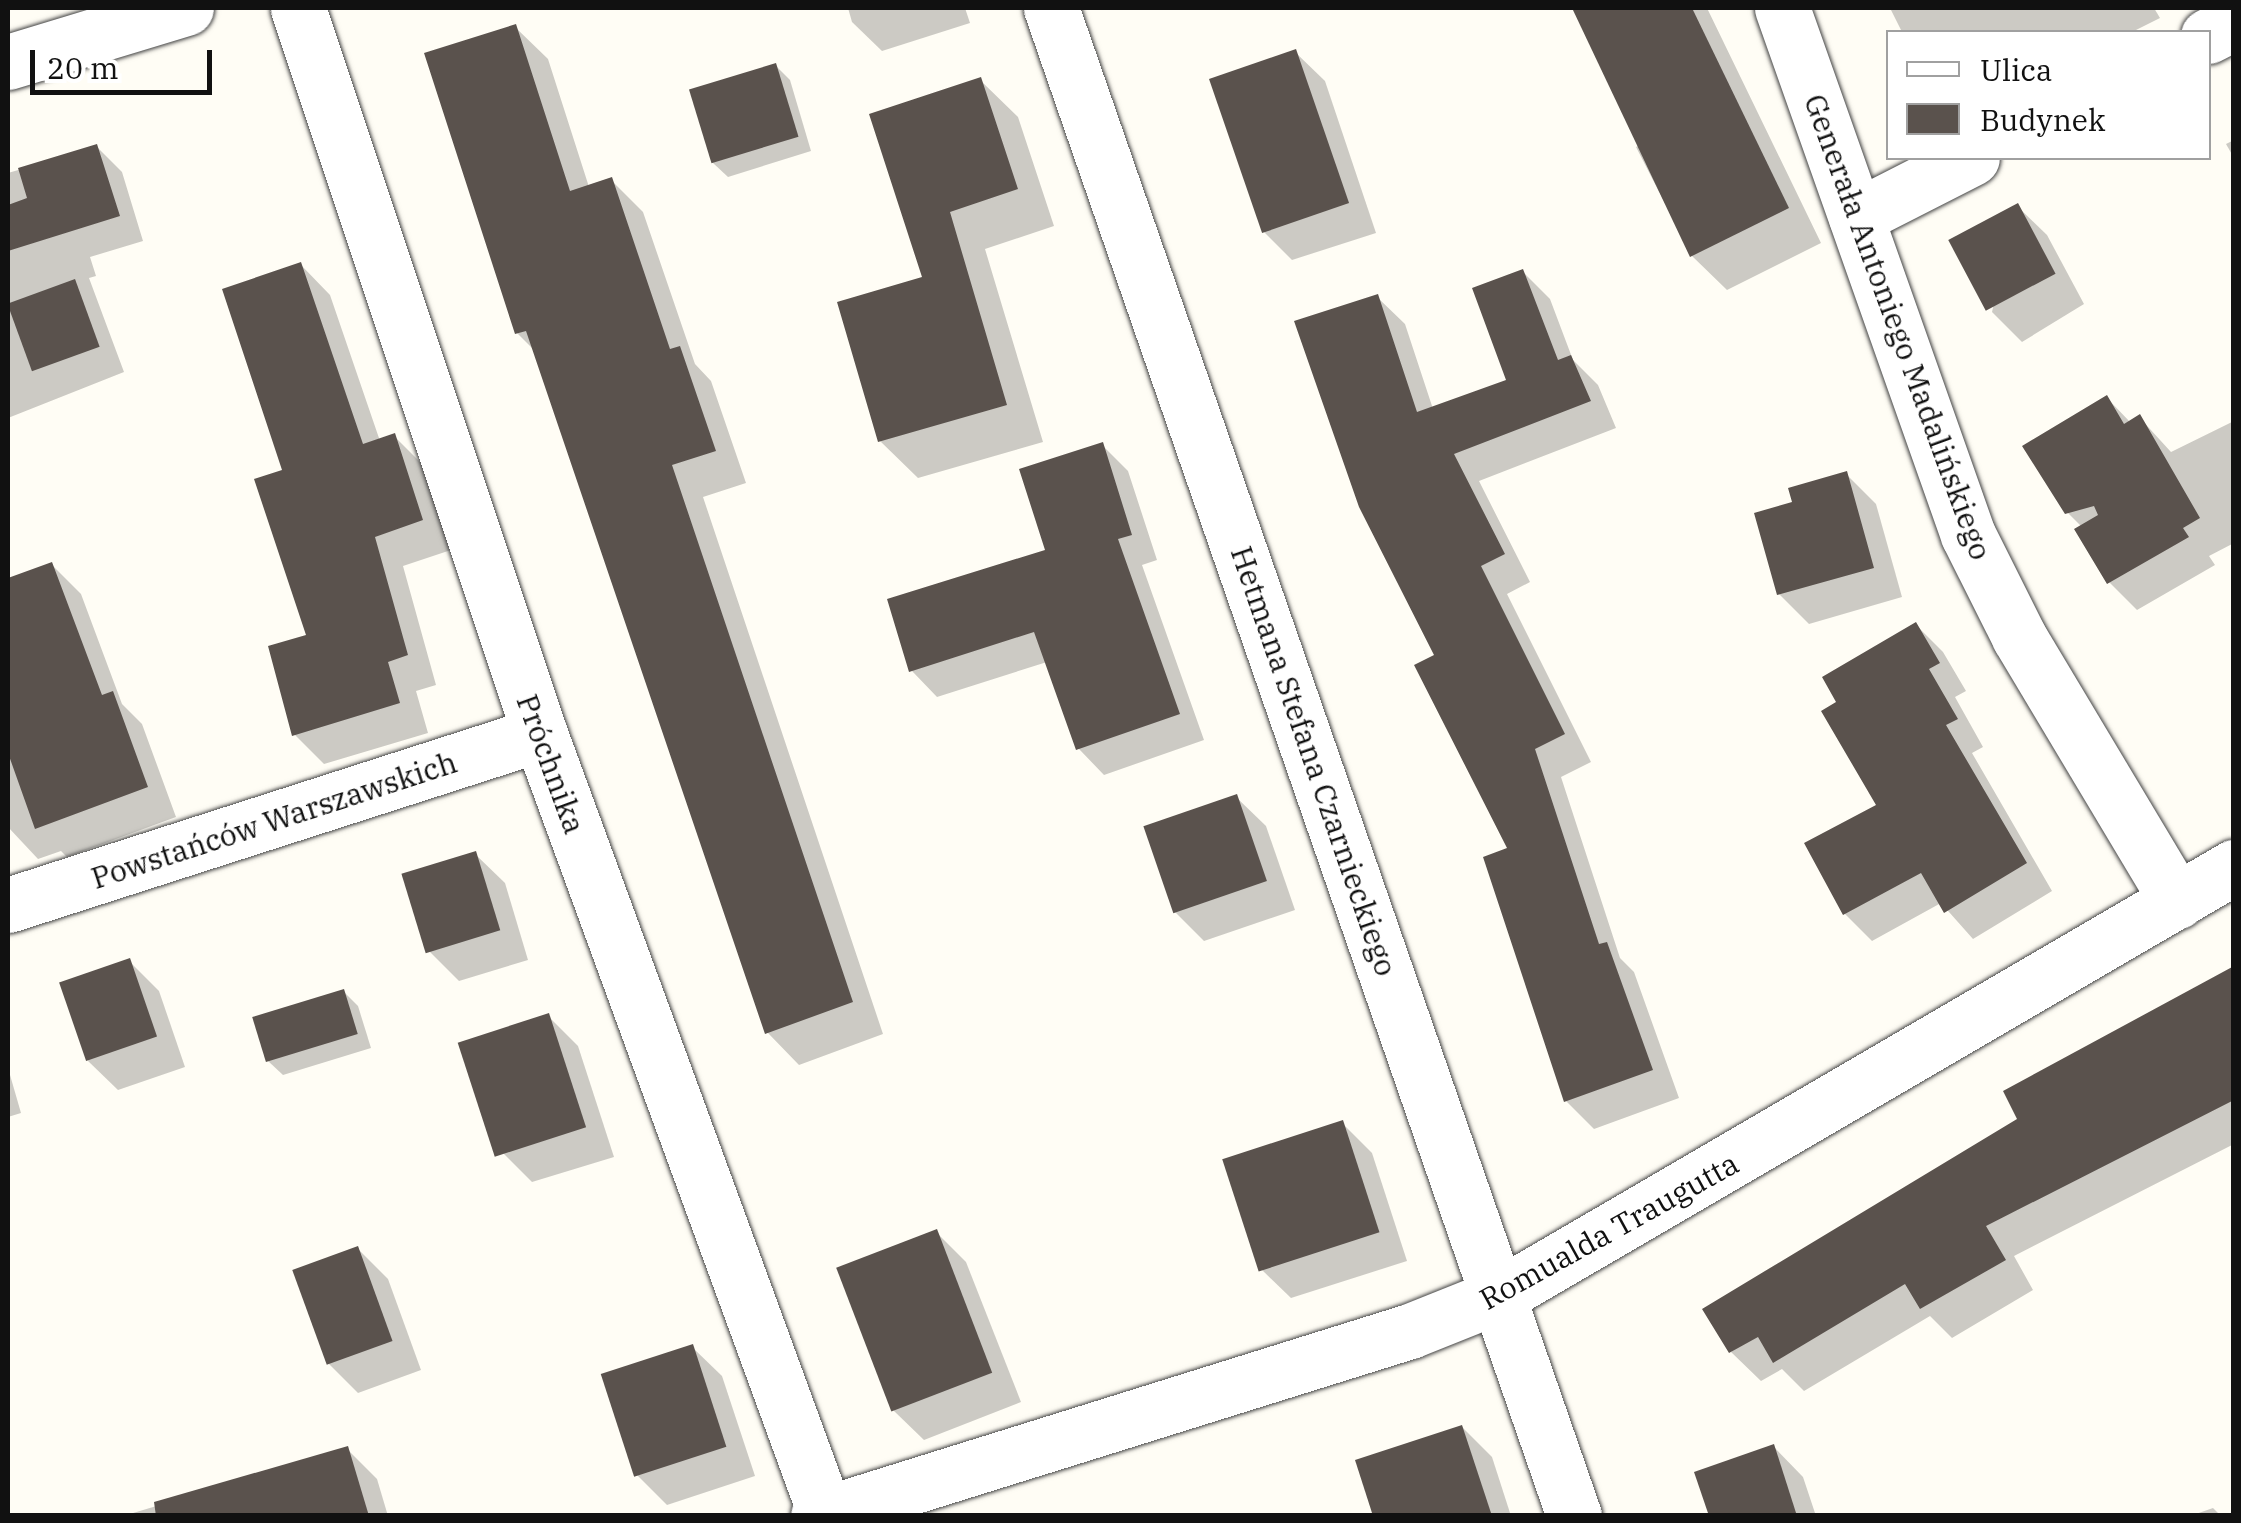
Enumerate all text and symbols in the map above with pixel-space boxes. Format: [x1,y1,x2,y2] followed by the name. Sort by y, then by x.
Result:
[35,30,218,92] scale bar
[1886,30,2211,160] legend
[47,48,119,87] text: 20 m
[1980,50,2052,89] text: Ulica
[1797,89,1999,565] street label: Generała Antoniego Madalińskiego
[1980,100,2105,139] text: Budynek
[1223,542,1405,980] street label: Hetmana Stefana Czarnieckiego
[509,689,593,839] street label: Próchnika
[87,744,461,896] street label: Powstańców Warszawskich
[1473,1145,1745,1317] street label: Romualda Traugutta

